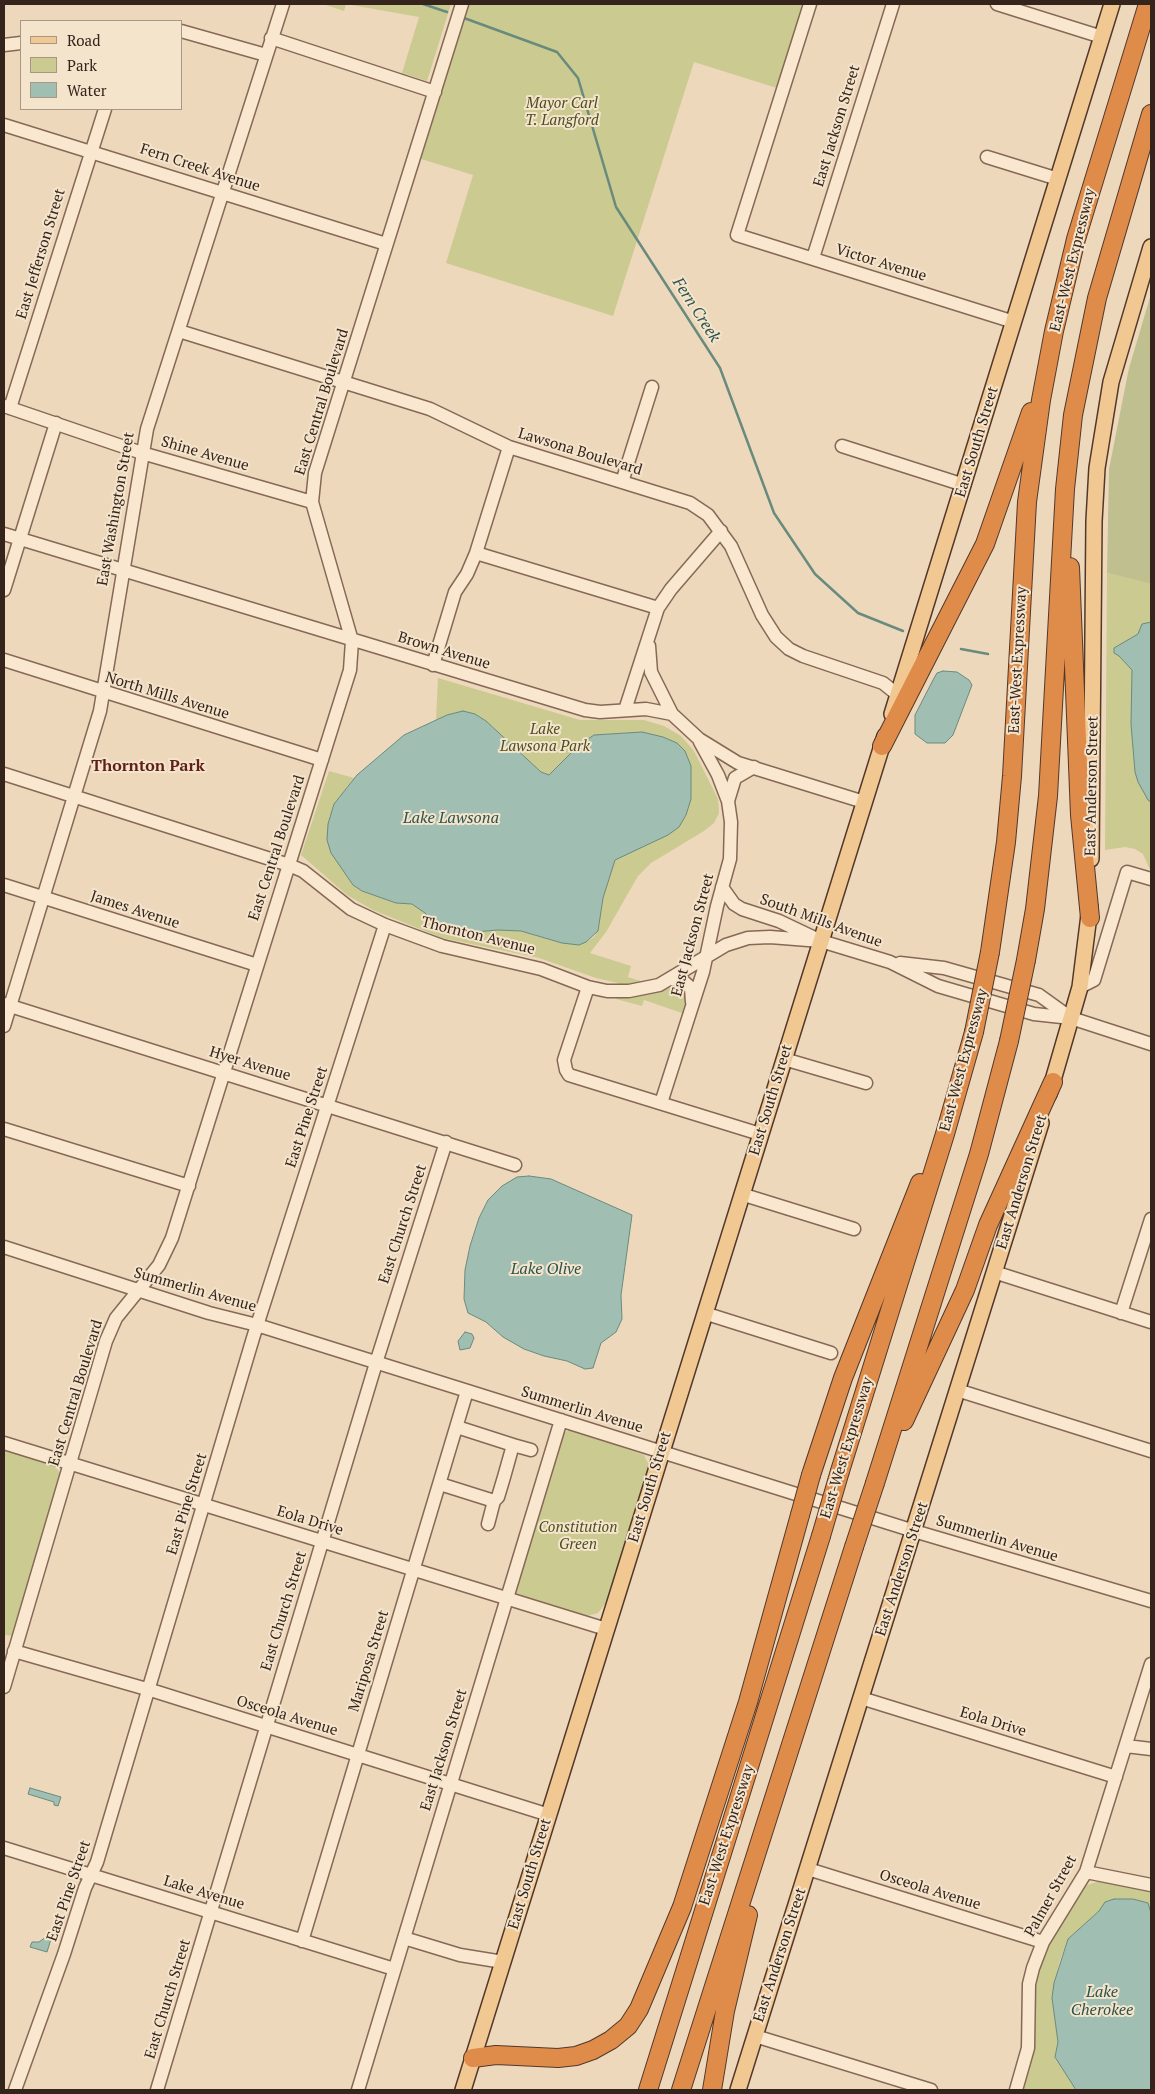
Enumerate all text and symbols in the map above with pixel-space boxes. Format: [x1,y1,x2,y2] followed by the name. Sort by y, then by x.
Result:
[20,20,182,110] legend
[67,30,100,50] text: Road
[67,55,97,75] text: Park
[810,63,864,189] street label: East Jackson Street
[67,80,106,100] text: Water
[525,95,599,130] park label: Mayor Carl T. Langford
[138,140,262,196] street label: Fern Creek Avenue
[1046,186,1100,334] street label: East-West Expressway
[13,187,69,321] street label: East Jefferson Street
[833,241,929,285] street label: Victor Avenue
[668,274,724,346] water label: Fern Creek
[291,327,353,477] street label: East Central Boulevard
[952,384,1002,500] street label: East South Street
[516,425,644,479] street label: Lawsona Boulevard
[94,431,138,587] street label: East Washington Street
[159,433,251,475] street label: Shine Avenue
[1005,586,1031,734] street label: East-West Expressway
[396,628,492,674] street label: Brown Avenue
[103,669,231,723] street label: North Mills Avenue
[1082,716,1102,856] street label: East Anderson Street
[500,721,590,756] park label: Lake Lawsona Park
[91,756,205,776] district label: Thornton Park
[245,773,309,923] street label: East Central Boulevard
[403,808,499,828] water label: Lake Lawsona
[668,871,718,999] street label: East Jackson Street
[88,887,182,933] street label: James Avenue
[757,891,885,951] street label: South Mills Avenue
[419,913,537,959] street label: Thornton Avenue
[936,987,992,1133] street label: East-West Expressway
[746,1042,796,1158] street label: East South Street
[207,1043,293,1085] street label: Hyer Avenue
[282,1064,332,1170] street label: East Pine Street
[993,1112,1051,1252] street label: East Anderson Street
[375,1162,431,1286] street label: East Church Street
[511,1259,581,1279] water label: Lake Olive
[132,1264,258,1316] street label: Summerlin Avenue
[45,1318,107,1468] street label: East Central Boulevard
[817,1375,877,1521] street label: East-West Expressway
[519,1383,645,1437] street label: Summerlin Avenue
[625,1429,675,1545] street label: East South Street
[163,1451,211,1557] street label: East Pine Street
[872,1500,932,1638] street label: East Anderson Street
[275,1502,345,1540] street label: Eola Drive
[934,1512,1060,1566] street label: Summerlin Avenue
[539,1519,617,1554] park label: Constitution Green
[257,1549,311,1673] street label: East Church Street
[345,1608,393,1714] street label: Mariposa Street
[417,1687,471,1813] street label: East Jackson Street
[234,1692,340,1740] street label: Osceola Avenue
[958,1703,1028,1741] street label: Eola Drive
[696,1762,758,1908] street label: East-West Expressway
[505,1816,555,1932] street label: East South Street
[43,1838,95,1944] street label: East Pine Street
[1021,1852,1081,1940] street label: Palmer Street
[877,1866,983,1914] street label: Osceola Avenue
[161,1872,247,1914] street label: Lake Avenue
[750,1886,810,2024] street label: East Anderson Street
[141,1937,195,2061] street label: East Church Street
[1071,1982,1133,2020] water label: Lake Cherokee

